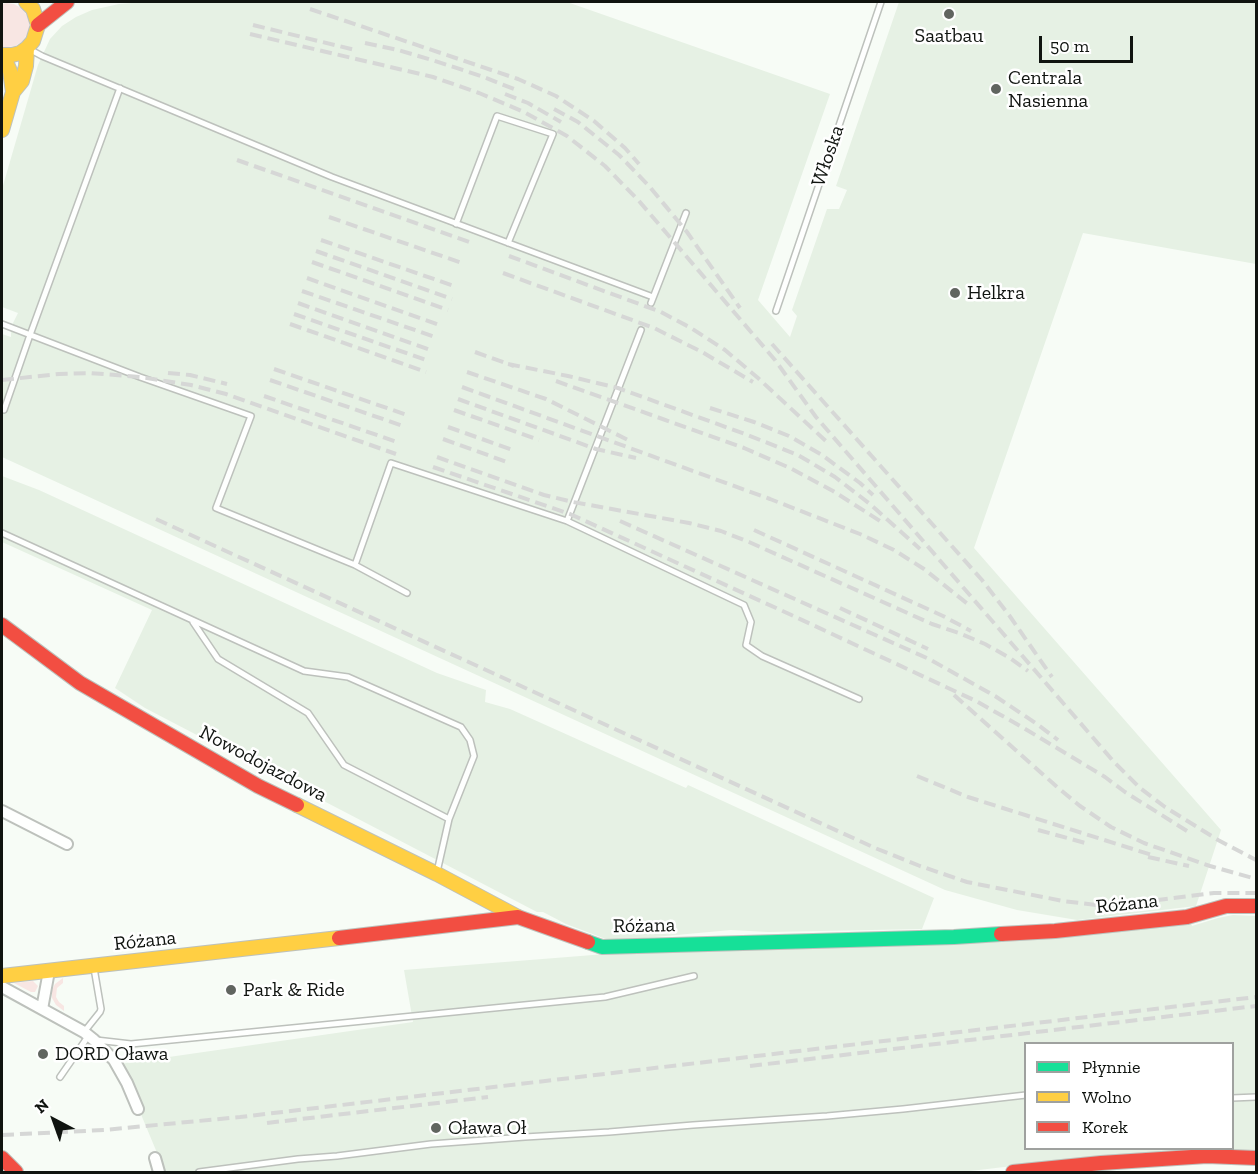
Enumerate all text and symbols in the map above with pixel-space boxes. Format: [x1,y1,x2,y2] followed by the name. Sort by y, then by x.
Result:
[942,7,956,21] marker: Saatbau
[915,24,983,48] place label: Saatbau
[1042,24,1136,62] scale bar
[1050,35,1089,57] text: 50 m
[1008,66,1088,113] place label: Centrala Nasienna
[989,82,1003,96] marker: Centrala Nasienna
[806,122,850,190] street label: Włoska
[967,281,1025,305] place label: Helkra
[948,286,962,300] marker: Helkra
[195,720,331,808] street label: Nowodojazdowa
[1095,889,1159,919] street label: Różana
[613,913,675,939] street label: Różana
[113,926,177,956] street label: Różana
[243,978,345,1002] place label: Park & Ride
[224,983,238,997] marker: Park & Ride
[55,1042,168,1066] place label: DORD Oława
[1024,1042,1234,1150] legend
[36,1047,50,1061] marker: DORD Oława
[1082,1056,1140,1078] text: Płynnie
[1082,1086,1132,1108] text: Wolno
[24,1090,84,1150] north arrow
[31,1095,53,1117] text: N
[448,1116,526,1140] place label: Oława Oł
[1082,1116,1128,1138] text: Korek
[429,1121,443,1135] marker: Oława Oł

